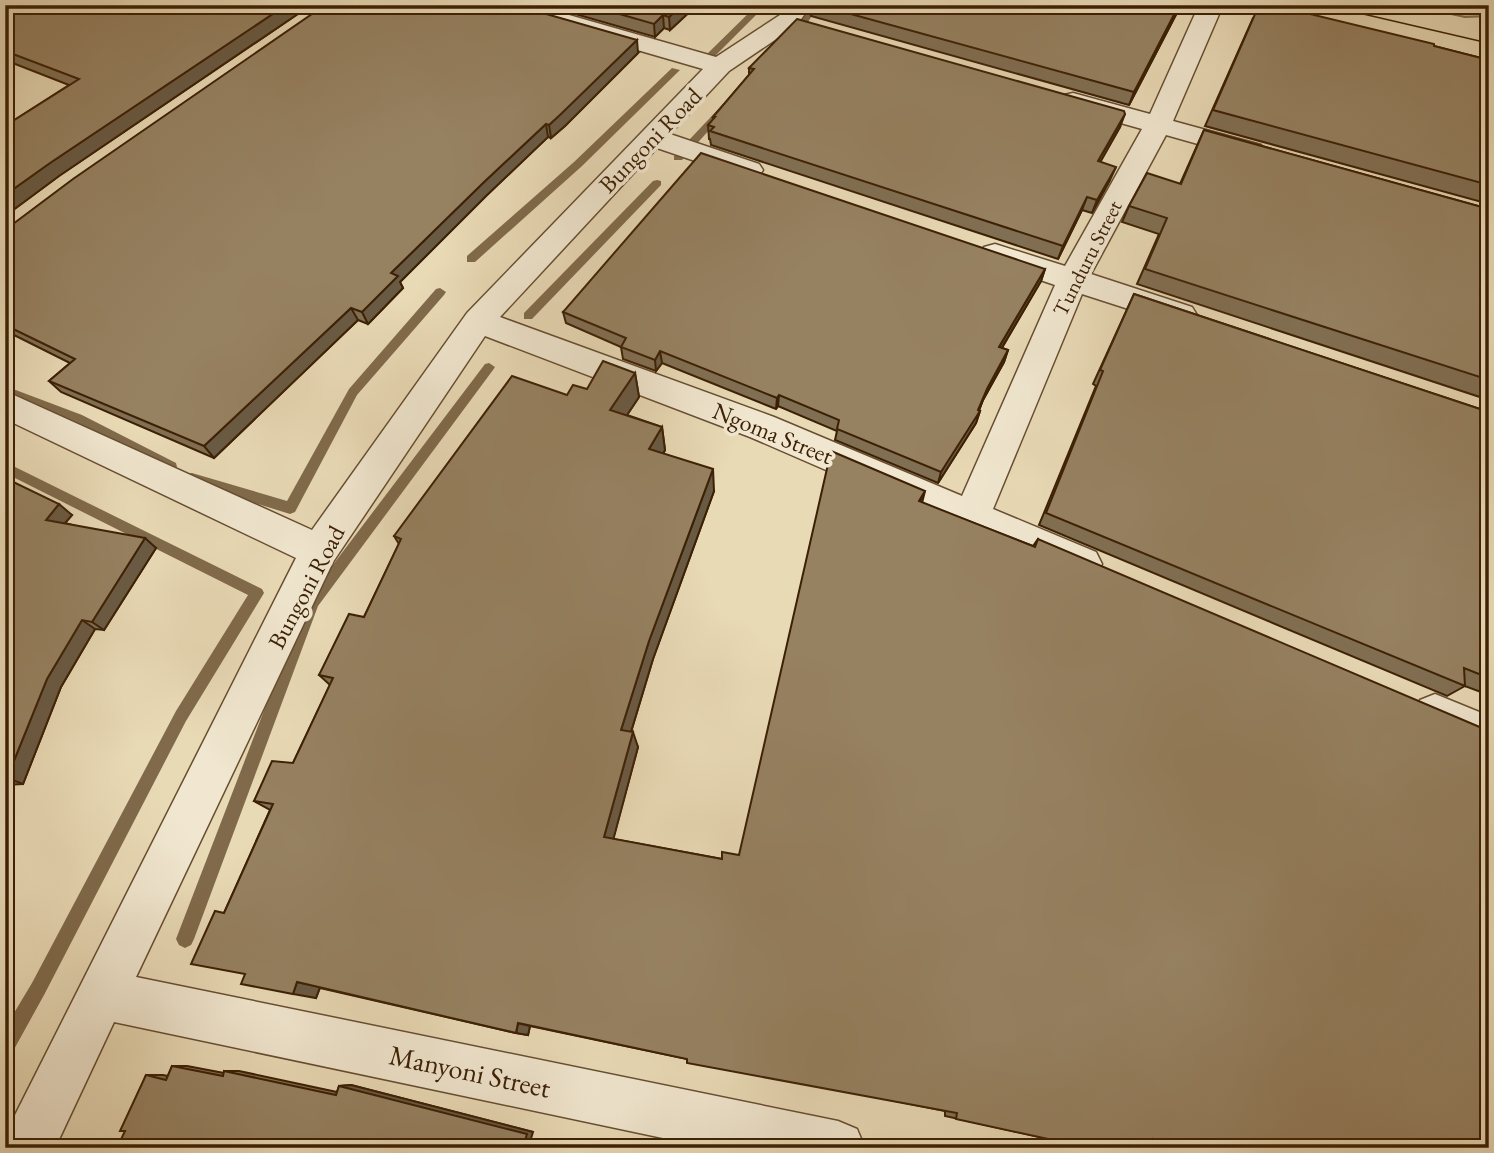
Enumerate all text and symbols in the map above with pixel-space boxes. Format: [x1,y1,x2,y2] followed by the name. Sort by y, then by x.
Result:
[592,80,709,199] street label: Bungoni Road
[1046,195,1128,320] street label: Tunduru Street
[708,395,838,471] street label: Ngoma Street
[261,519,352,654] street label: Bungoni Road
[386,1036,554,1106] street label: Manyoni Street

